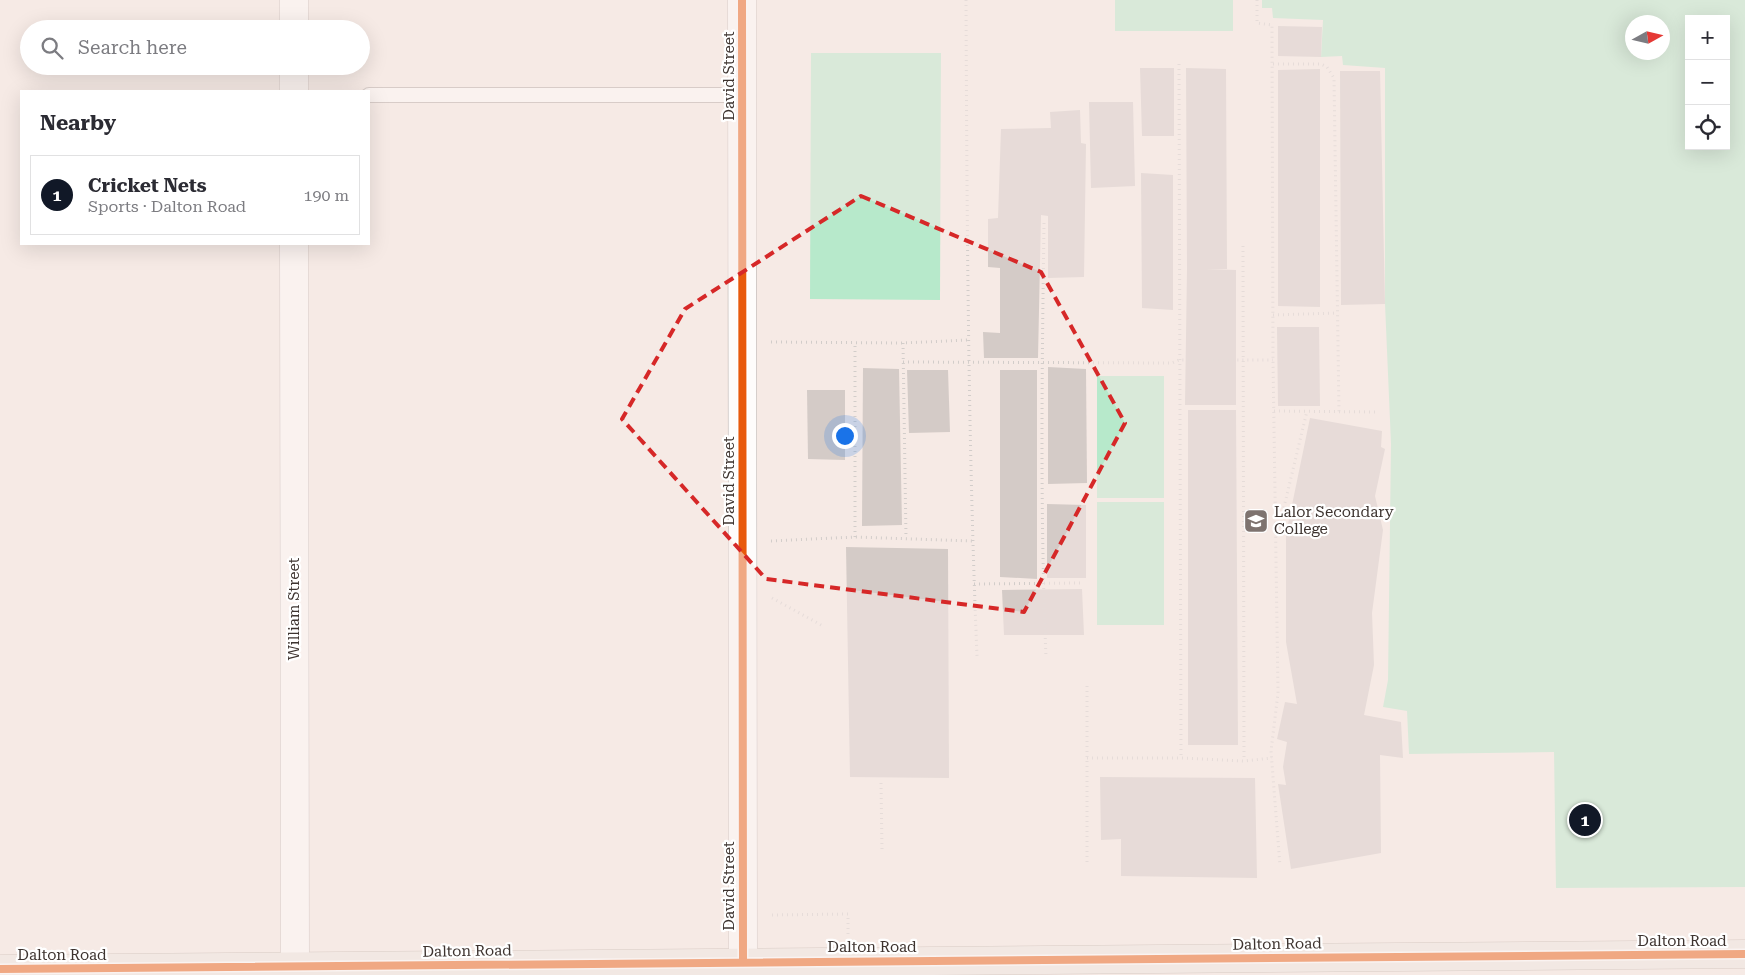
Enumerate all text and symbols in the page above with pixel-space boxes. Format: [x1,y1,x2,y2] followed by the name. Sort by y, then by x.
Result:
[1625,15,1670,60] north arrow
[1685,15,1730,150] map controls
[1685,15,1730,60] button: +
[20,20,370,75] search box
[720,31,738,121] street label: David Street
[38,34,66,62] icon: search
[78,36,187,59] text: Search here
[1685,60,1730,105] button: −
[1685,105,1730,150] button: locate
[40,111,116,135] text: Nearby
[88,174,207,197] text: Cricket Nets
[53,186,61,205] text: 1
[303,186,349,205] text: 190 m
[88,197,246,216] text: Sports · Dalton Road
[832,423,858,449] your location
[720,436,738,526] street label: David Street
[1274,503,1394,538] place label: Lalor Secondary College
[1243,508,1269,534] school or university icon: Lalor Secondary College
[285,557,303,660] street label: William Street
[1569,801,1601,839] pin: 1
[720,841,738,931] street label: David Street
[1637,932,1727,950] street label: Dalton Road
[1232,934,1322,954] street label: Dalton Road
[827,938,917,956] street label: Dalton Road
[422,941,512,961] street label: Dalton Road
[17,946,107,964] street label: Dalton Road

